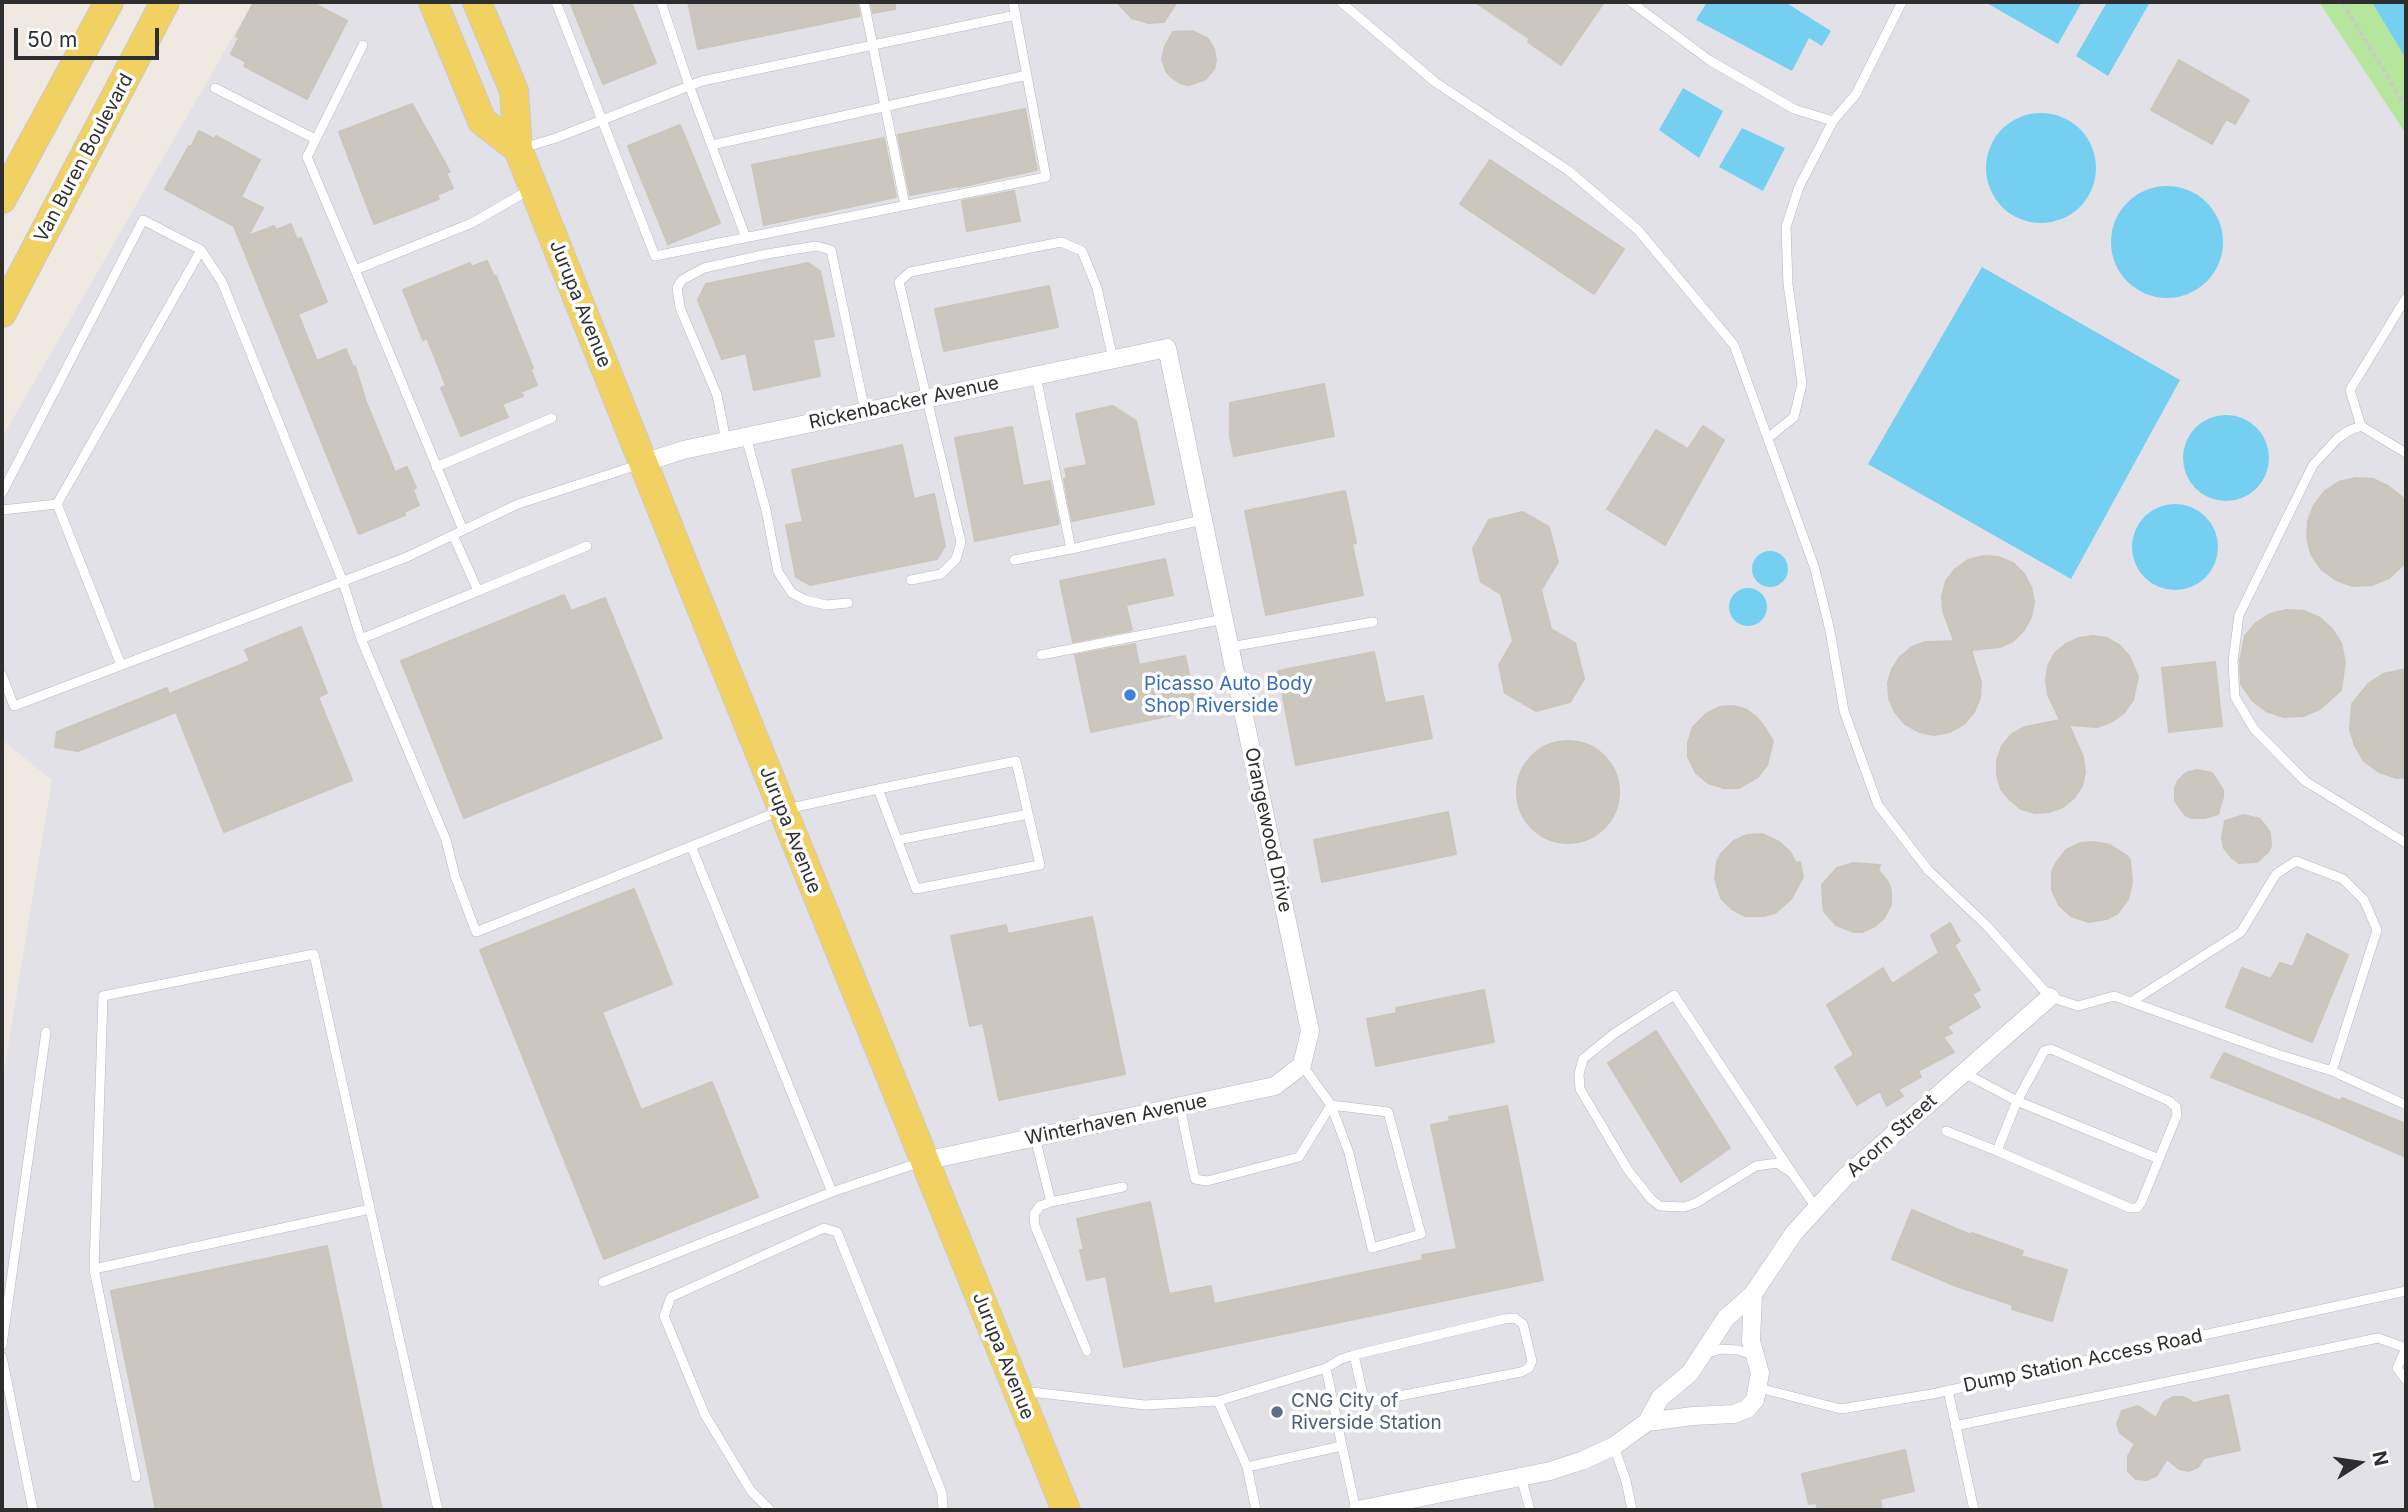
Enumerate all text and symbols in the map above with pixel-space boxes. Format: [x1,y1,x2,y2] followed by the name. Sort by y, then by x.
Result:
[18,14,163,58] scale bar
[27,27,77,52] text: 50 m
[30,70,138,246] street label: Van Buren Boulevard
[544,237,616,371] street label: Jurupa Avenue
[807,372,1001,434] street label: Rickenbacker Avenue
[1144,673,1313,717] place label: Picasso Auto Body Shop Riverside
[1122,687,1138,703] marker: Picasso Auto Body Shop Riverside
[1239,745,1297,915] street label: Orangewood Drive
[754,763,826,897] street label: Jurupa Avenue
[1023,1090,1209,1150] street label: Winterhaven Avenue
[1842,1090,1942,1182] street label: Acorn Street
[967,1289,1039,1423] street label: Jurupa Avenue
[1961,1325,2205,1397] street label: Dump Station Access Road
[1291,1390,1442,1434] place label: CNG City of Riverside Station
[1269,1404,1285,1420] marker: CNG City of Riverside Station
[2324,1428,2394,1498] north arrow
[2367,1449,2393,1468] text: N

